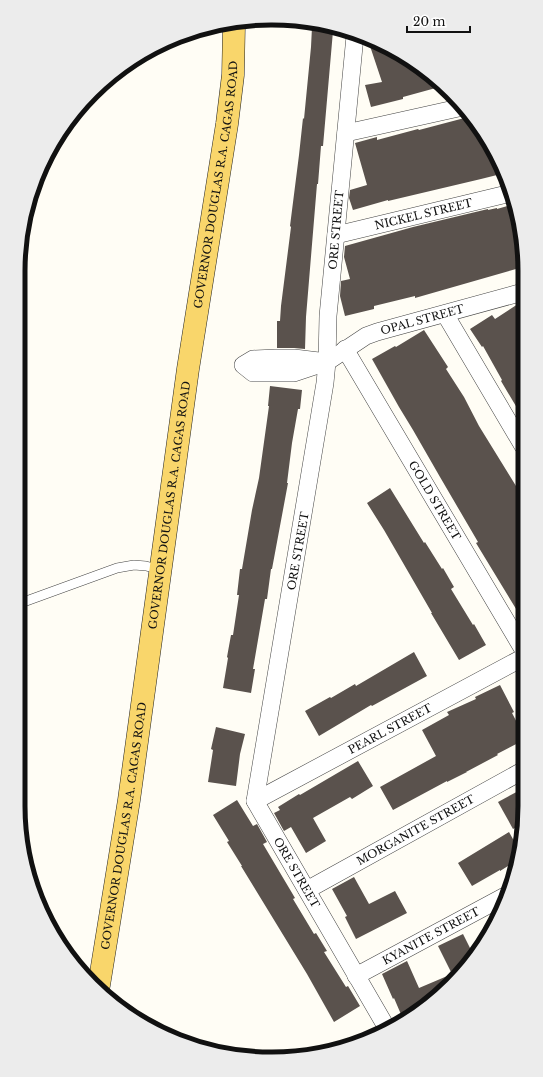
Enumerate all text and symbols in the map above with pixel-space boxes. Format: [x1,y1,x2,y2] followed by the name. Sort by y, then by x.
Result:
[407,8,470,34] scale bar
[413,14,445,29] text: 20 m
[191,60,240,310] street label: GOVERNOR DOUGLAS R.A. CAGAS ROAD
[326,190,346,270] street label: ORE STREET
[373,195,474,232] street label: NICKEL STREET
[379,301,466,338] street label: OPAL STREET
[145,380,193,630] street label: GOVERNOR DOUGLAS R.A. CAGAS ROAD
[406,458,464,543] street label: GOLD STREET
[284,511,312,591] street label: ORE STREET
[98,701,149,951] street label: GOVERNOR DOUGLAS R.A. CAGAS ROAD
[346,701,434,757] street label: PEARL STREET
[354,792,477,868] street label: MORGANITE STREET
[271,835,323,911] street label: ORE STREET
[380,904,482,968] street label: KYANITE STREET

